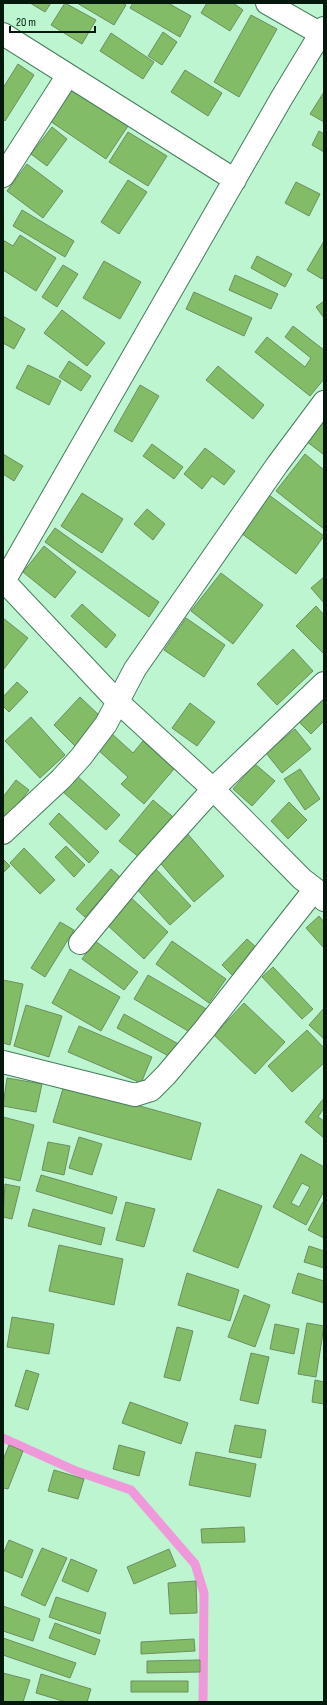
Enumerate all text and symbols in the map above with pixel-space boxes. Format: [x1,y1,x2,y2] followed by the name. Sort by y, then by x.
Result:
[10,8,95,34] scale bar
[16,15,36,30] text: 20 m

